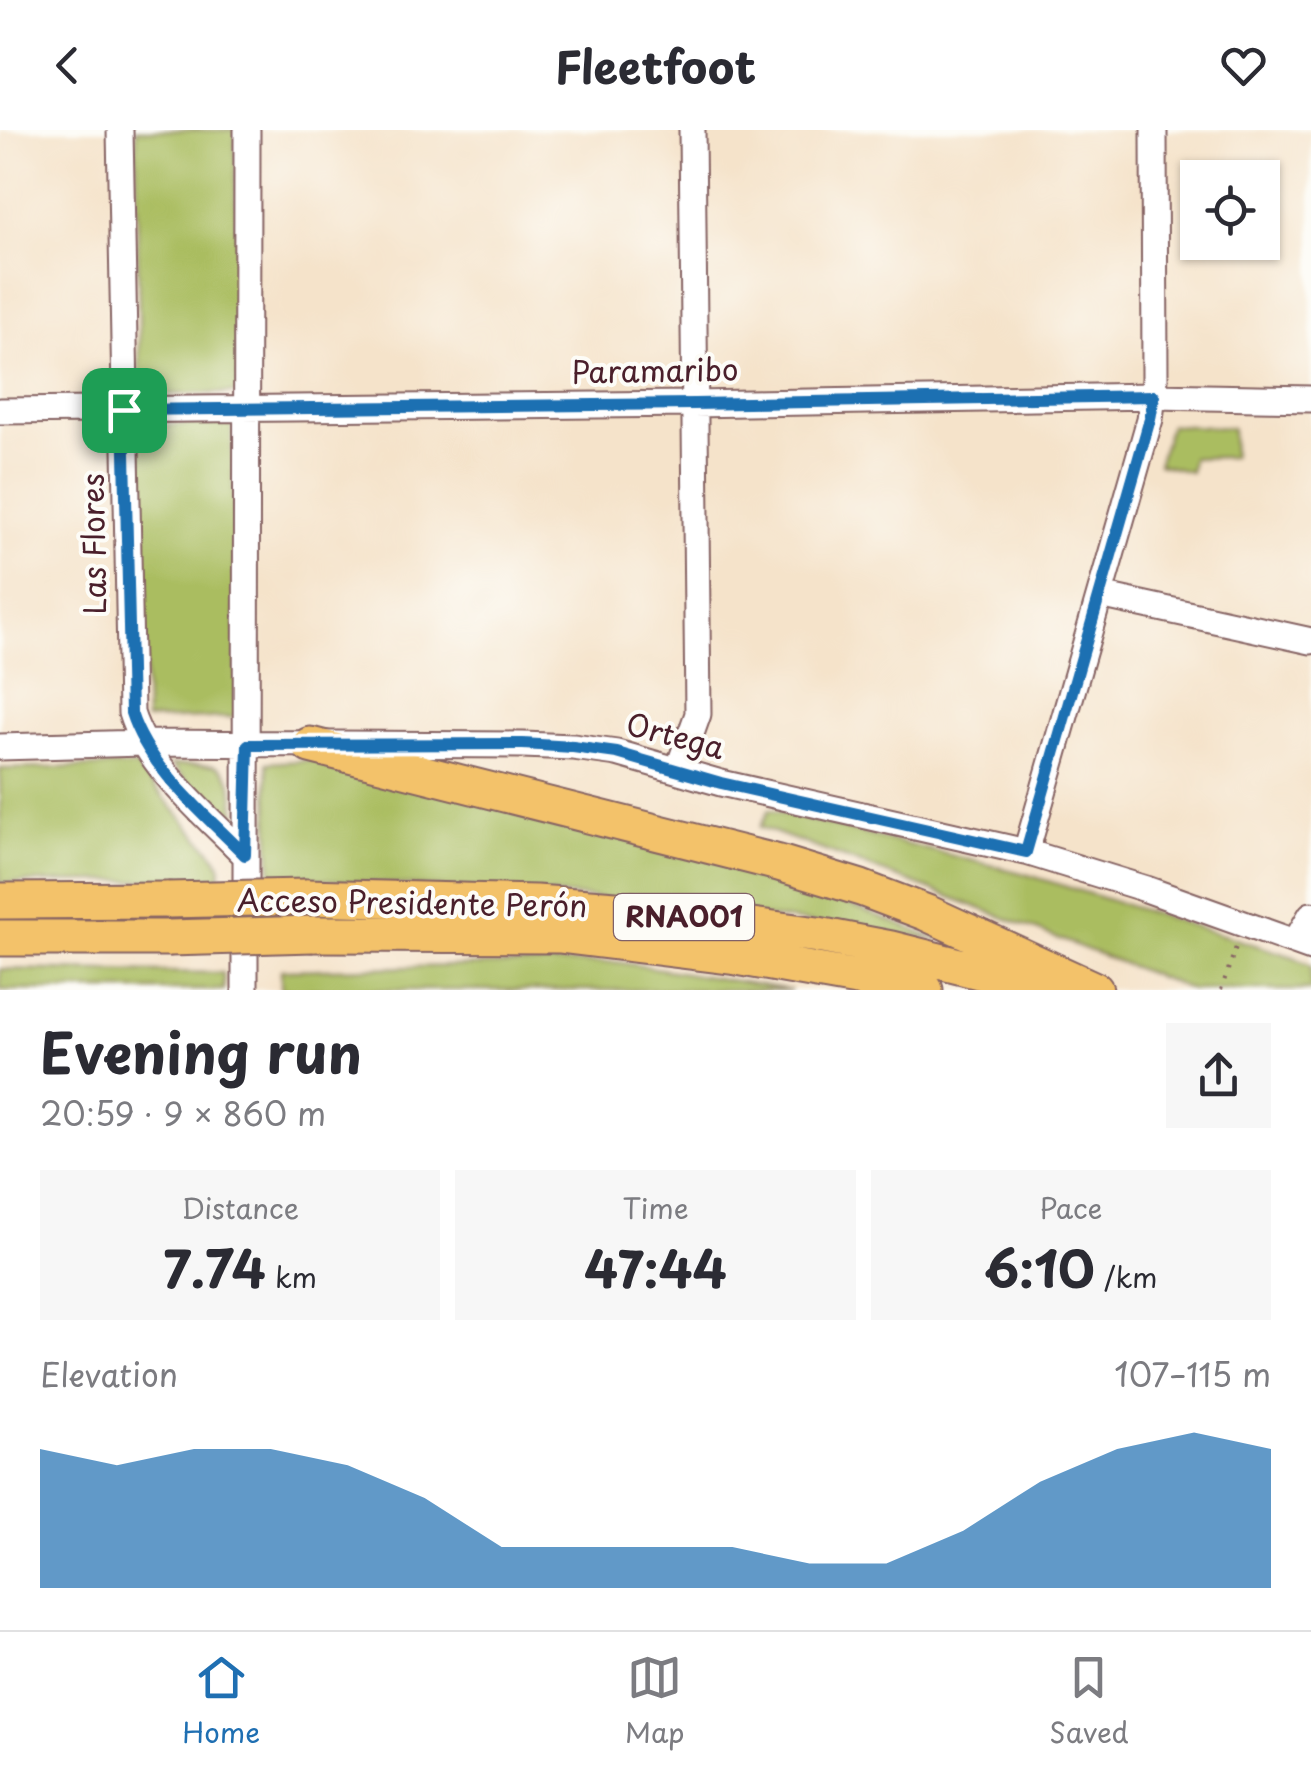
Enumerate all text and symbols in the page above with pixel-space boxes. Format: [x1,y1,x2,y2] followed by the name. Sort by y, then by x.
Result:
[555,31,756,99] text: Fleetfoot
[40,38,95,93] icon: back
[1216,38,1271,93] icon: heart
[1180,160,1280,260] map controls
[1180,160,1280,260] button: locate
[571,346,739,393] street label: Paramaribo
[82,368,167,453] pin
[97,383,152,438] icon: arrive
[69,473,116,615] street label: Las Flores
[621,700,730,769] street label: Ortega
[237,876,588,927] street label: Acceso Presidente Perón
[614,894,754,940] road number: RNA001
[40,1010,362,1093] text: Evening run
[1166,1023,1271,1128] button: share
[40,1089,326,1137] text: 20:59 · 9 × 860 m
[181,1186,299,1229] text: Distance
[622,1186,689,1229] text: Time
[1039,1186,1102,1229] text: Pace
[163,1229,266,1305] text: 7.74
[584,1229,727,1305] text: 47:44
[984,1229,1095,1305] text: 6:10
[266,1255,317,1298] text: km
[1095,1255,1158,1298] text: /km
[40,1350,178,1398] text: Elevation
[1114,1350,1271,1398] text: 107–115 m
[182,1650,260,1753] tab: Home
[625,1650,685,1753] tab: Map
[1049,1650,1129,1753] tab: Saved

